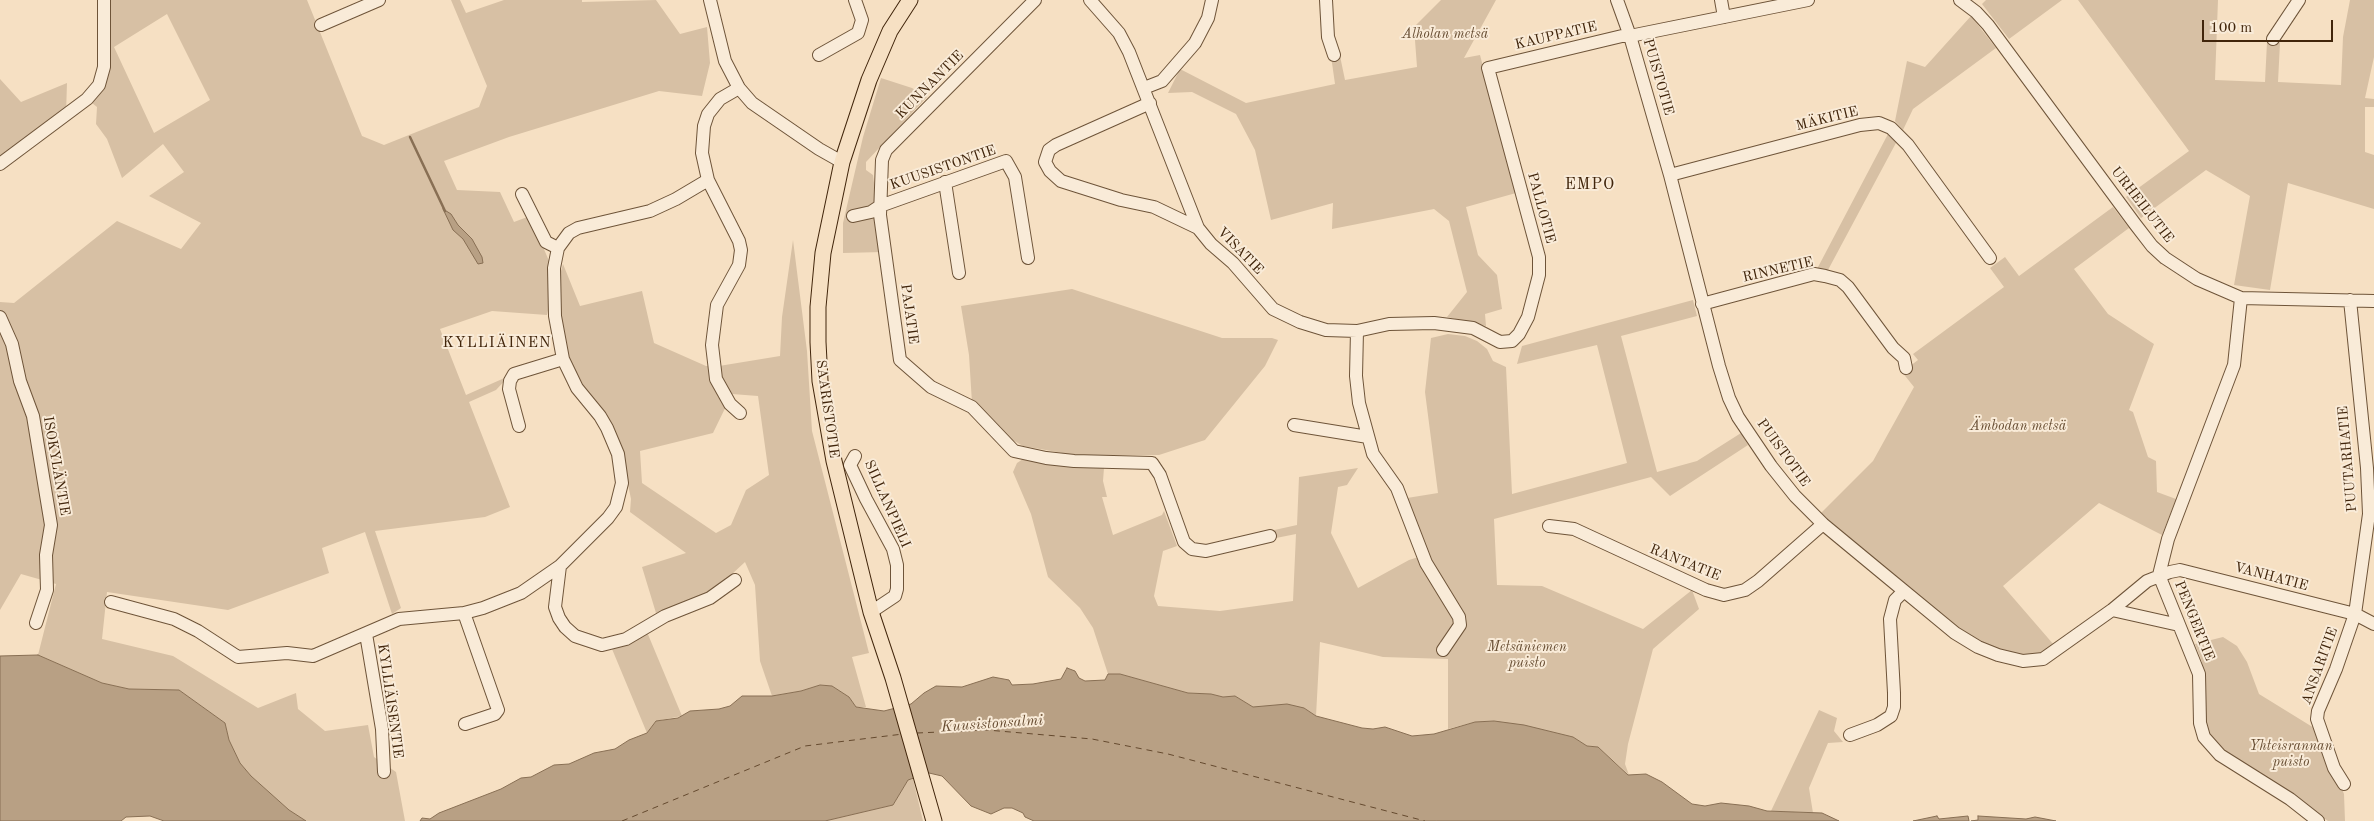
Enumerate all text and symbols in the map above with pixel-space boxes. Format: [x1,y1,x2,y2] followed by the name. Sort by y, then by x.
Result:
[2204,10,2335,42] scale bar
[1513,18,1599,54] street label: KAUPPATIE
[2210,21,2252,36] text: 100 m
[1402,26,1488,42] park label: Alholan metsä
[1639,37,1677,117] street label: PUISTOTIE
[893,48,967,122] street label: KUNNANTIE
[1794,103,1860,135] street label: MÄKITIE
[888,142,998,194] street label: KUUSISTONTIE
[2107,164,2177,246] street label: URHEILUTIE
[1523,171,1559,245] street label: PALLOTIE
[1564,175,1616,195] district label: EMPO
[1213,224,1267,278] street label: VISATIE
[1741,254,1815,286] street label: RINNETIE
[896,283,922,345] street label: PAJATIE
[441,334,553,352] district label: KYLLIÄINEN
[812,359,842,459] street label: SAARISTOTIE
[2335,405,2361,513] street label: PUUTARHATIE
[39,415,73,517] street label: ISOKYLÄNTIE
[1753,416,1813,490] street label: PUISTOTIE
[1970,418,2066,434] park label: Ämbodan metsä
[860,458,914,550] street label: SILLANPIELI
[1647,541,1723,585] street label: RANTATIE
[2232,559,2310,595] street label: VANHATIE
[2170,578,2218,664] street label: PENGERTIE
[2298,625,2342,707] street label: ANSARITIE
[1487,639,1567,672] park label: Metsäniemen puisto
[374,643,406,759] street label: KYLLIÄISENTIE
[940,711,1044,737] water label: Kuusistonsalmi
[2249,738,2333,770] park label: Yhteisrannan puisto

